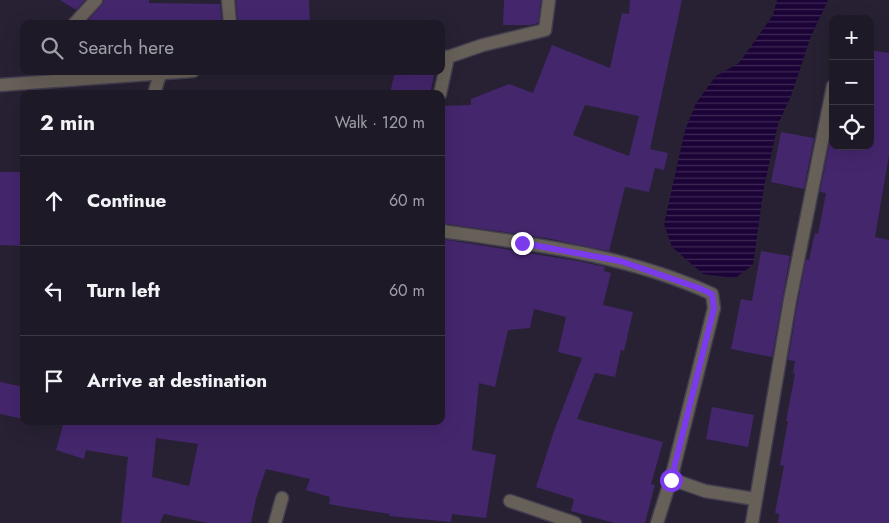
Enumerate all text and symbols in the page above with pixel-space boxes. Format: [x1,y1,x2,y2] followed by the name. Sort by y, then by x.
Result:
[829,15,874,150] map controls
[829,15,874,60] button: +
[20,20,445,75] search box
[38,34,66,62] icon: search
[78,34,174,61] text: Search here
[829,60,874,105] button: −
[829,105,874,150] button: locate
[40,108,95,138] text: 2 min
[335,111,425,134] text: Walk · 120 m
[40,187,68,215] icon: ahead
[87,187,166,214] text: Continue
[389,189,425,212] text: 60 m
[511,232,534,255] route end
[40,277,68,305] icon: left
[87,277,160,304] text: Turn left
[389,279,425,302] text: 60 m
[40,367,68,395] icon: arrive
[87,367,267,394] text: Arrive at destination
[660,469,683,492] route start

